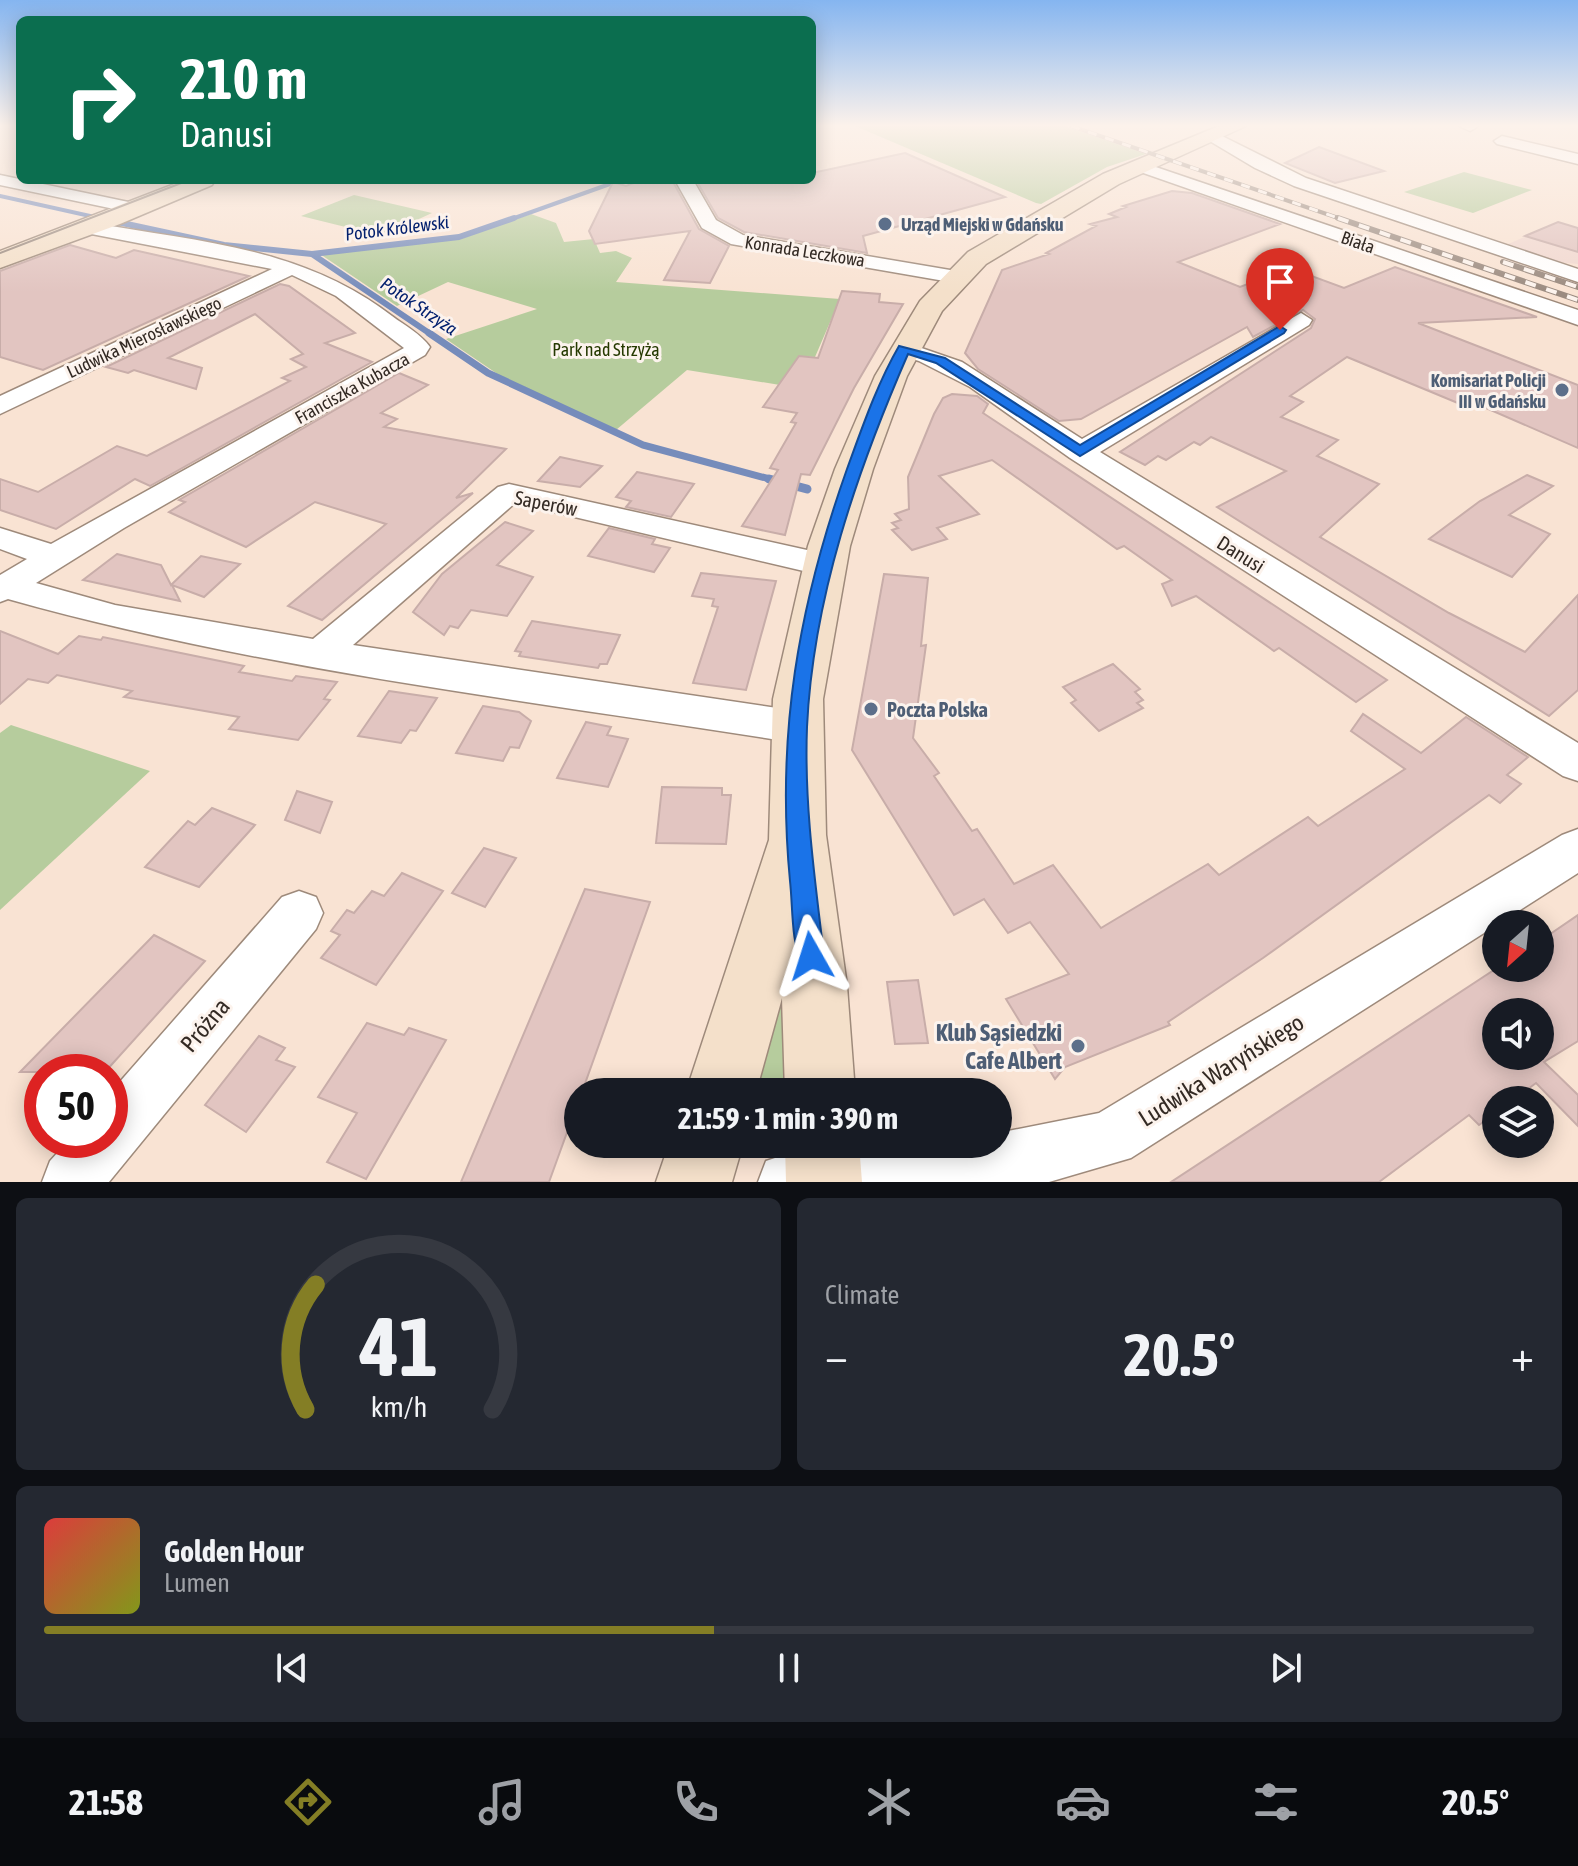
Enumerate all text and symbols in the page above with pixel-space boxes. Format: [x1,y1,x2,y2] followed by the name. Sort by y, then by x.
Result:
[180,47,307,111] text: 210 m
[48,48,152,152] icon: right
[180,113,273,155] text: Danusi
[344,211,450,245] water label: Potok Królewski
[901,214,1064,235] place label: Urząd Miejski w Gdańsku
[876,215,894,233] marker: Urząd Miejski w Gdańsku
[1338,227,1378,257] street label: Biała
[743,231,867,271] street label: Konrada Leczkowa
[1246,248,1314,330] pin
[1258,260,1302,304] icon: arrive
[377,273,462,340] water label: Potok Strzyża
[63,292,225,382] street label: Ludwika Mierosławskiego
[552,339,660,360] park label: Park nad Strzyżą
[291,348,413,428] street label: Franciszka Kubacza
[1431,370,1546,412] place label: Komisariat Policji III w Gdańsku
[1553,381,1571,399] marker: Komisariat Policji III w Gdańsku
[513,486,579,520] street label: Saperów
[1213,531,1269,577] street label: Danusi
[887,698,988,721] place label: Poczta Polska
[862,700,880,718] marker: Poczta Polska
[1482,910,1554,982] north arrow
[1482,910,1554,1158] map controls
[769,914,853,998] position arrow
[175,993,235,1057] street label: Próżna
[1482,998,1554,1070] button: sound
[1134,1008,1308,1132] street label: Ludwika Waryńskiego
[936,1019,1062,1074] place label: Klub Sąsiedzki Cafe Albert
[1069,1037,1087,1055] marker: Klub Sąsiedzki Cafe Albert
[24,1054,128,1158] speed limit sign: 50
[1482,1086,1554,1158] button: layers
[678,1101,898,1135] text: 21:59 · 1 min · 390 m
[825,1280,899,1310] text: Climate
[358,1298,438,1394] text: 41
[1124,1320,1235,1389] text: 20.5°
[825,1330,848,1380] text: −
[1511,1330,1534,1380] text: +
[370,1390,427,1423] text: km/h
[164,1534,303,1568] text: Golden Hour
[164,1568,230,1598] text: Lumen
[270,1646,314,1690] icon: previous
[767,1646,811,1690] icon: pause
[1264,1646,1308,1690] icon: next
[280,1774,336,1830] icon: directions
[474,1774,530,1830] icon: music
[668,1774,724,1830] icon: phone
[861,1774,917,1830] icon: climate
[1055,1774,1111,1830] icon: car
[1248,1774,1304,1830] icon: filters
[69,1781,143,1823] text: 21:58
[1442,1781,1509,1823] text: 20.5°

